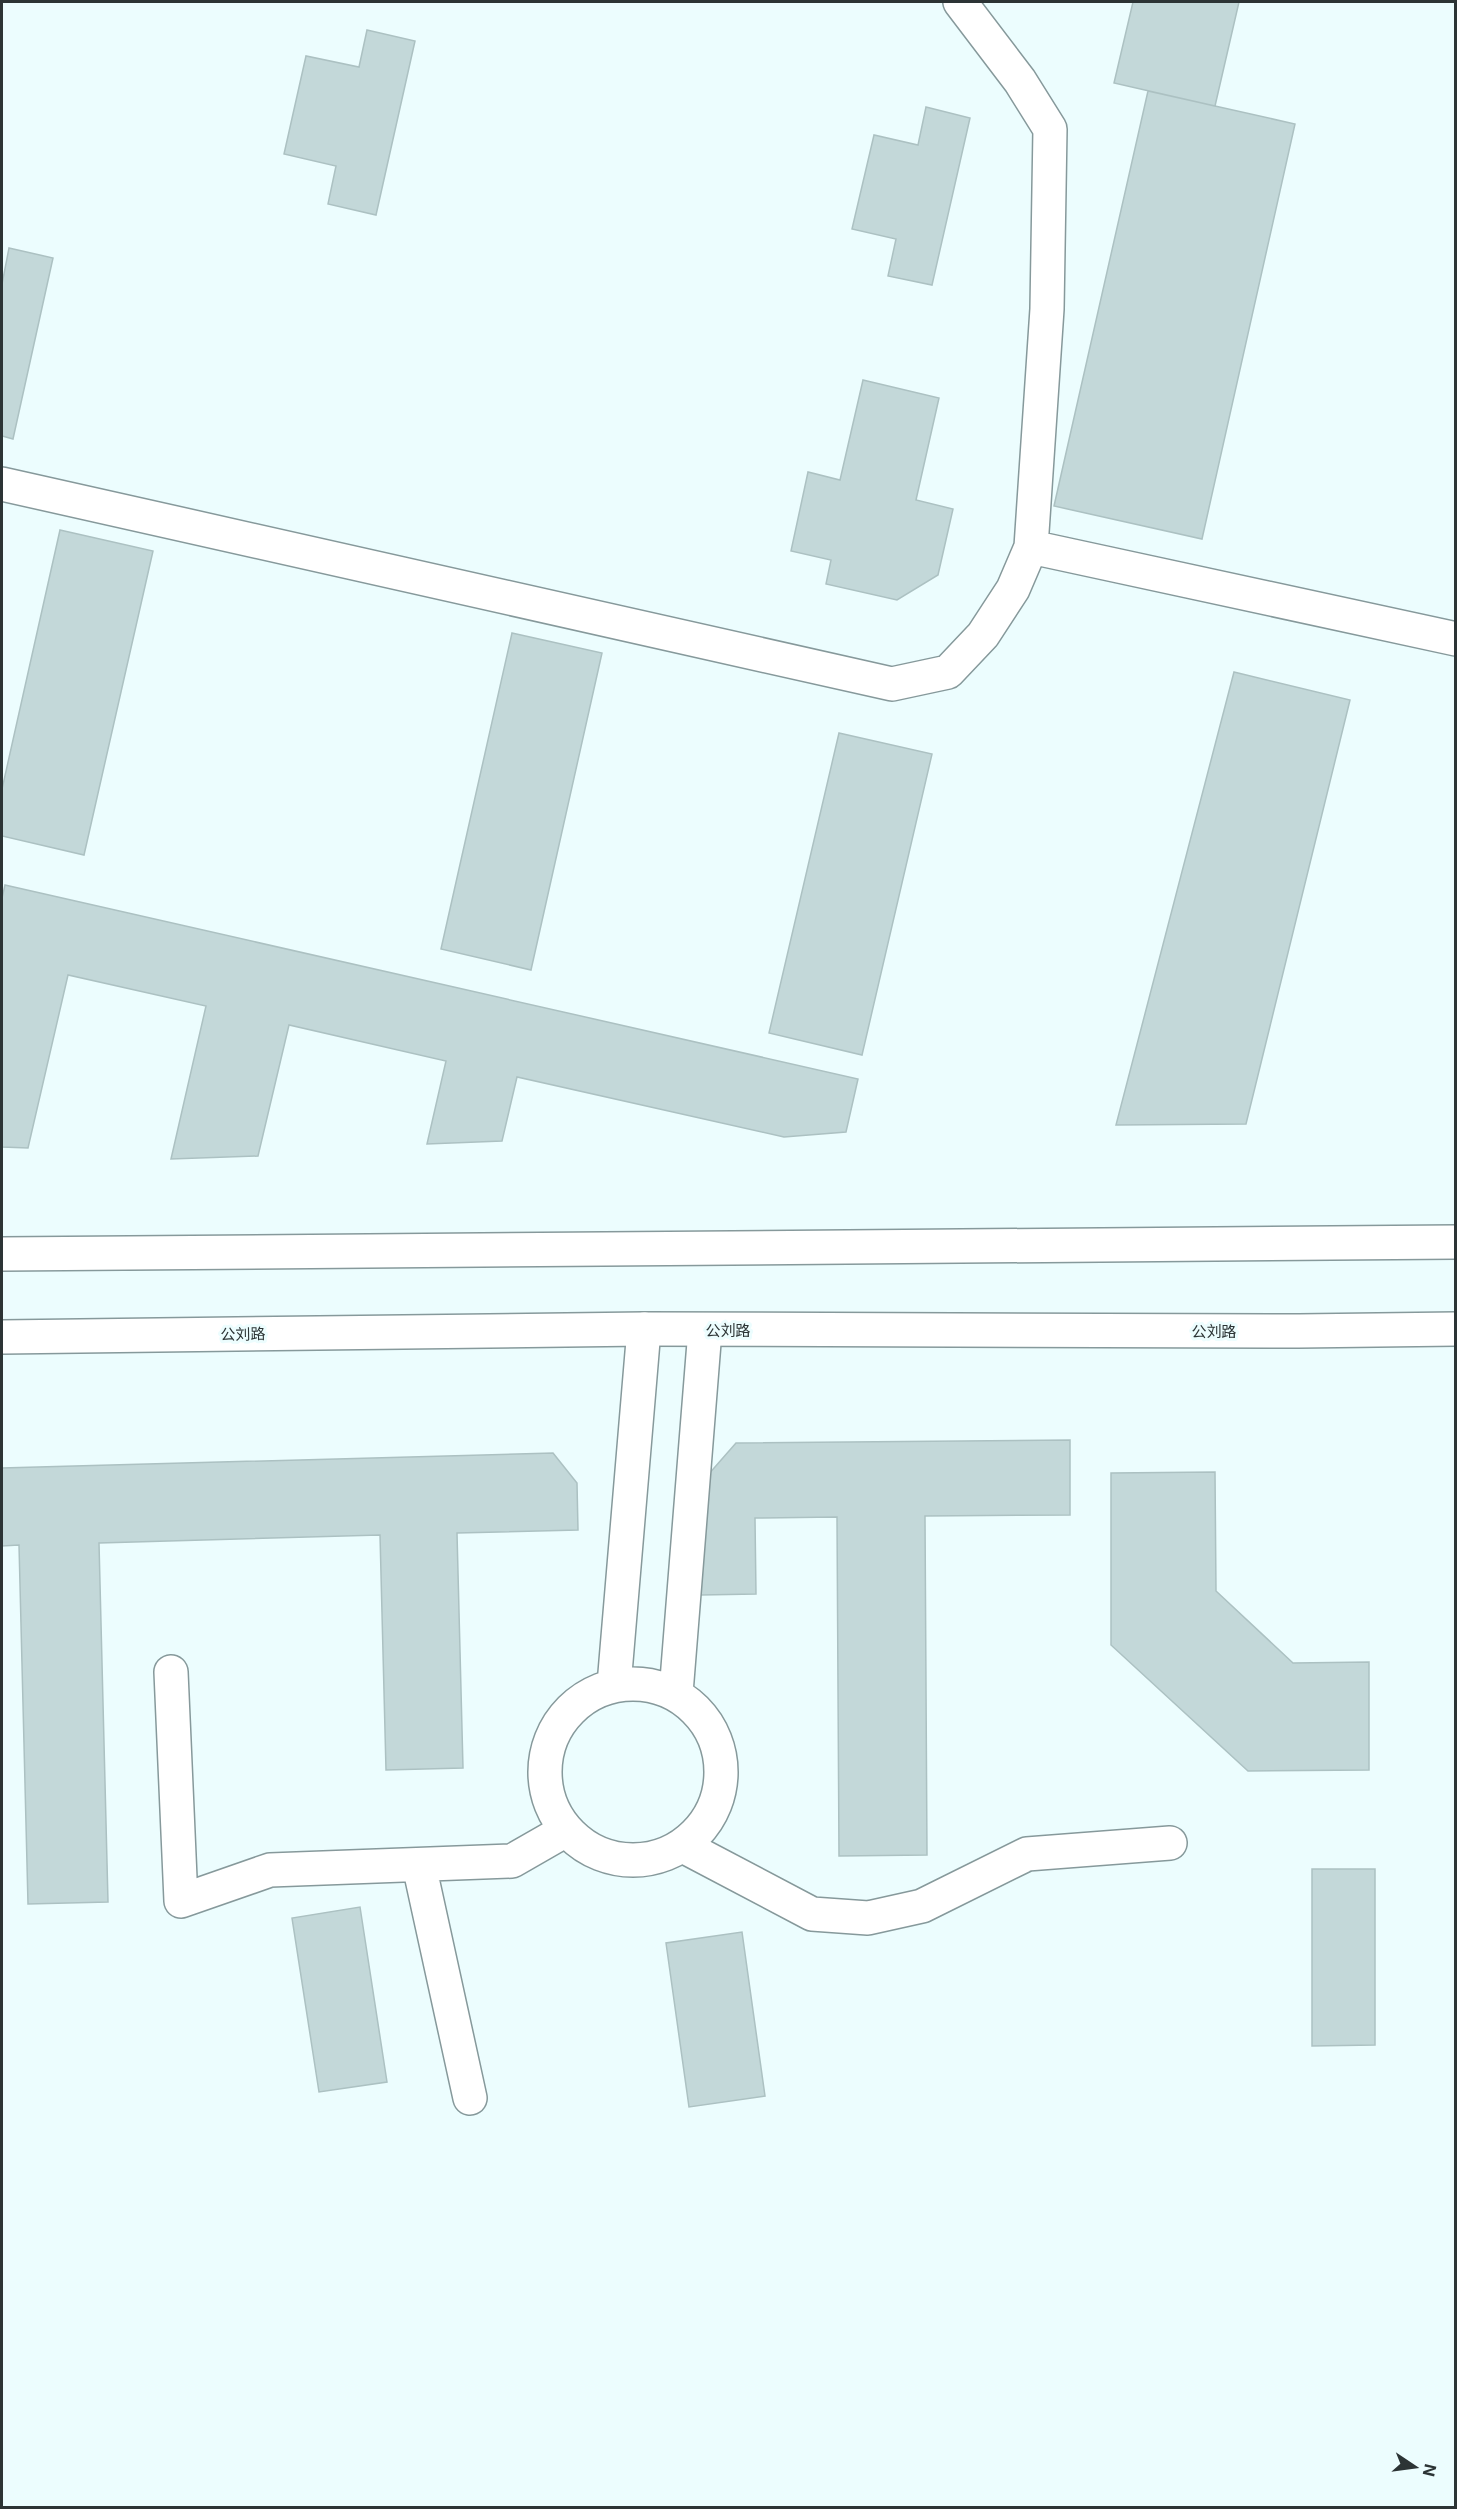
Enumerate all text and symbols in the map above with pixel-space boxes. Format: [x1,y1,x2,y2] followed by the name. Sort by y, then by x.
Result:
[705,1321,751,1340] street label: 公刘路
[1191,1322,1237,1341] street label: 公刘路
[220,1324,266,1344] street label: 公刘路
[1385,2437,1445,2497] north arrow
[1418,2462,1441,2479] text: N

